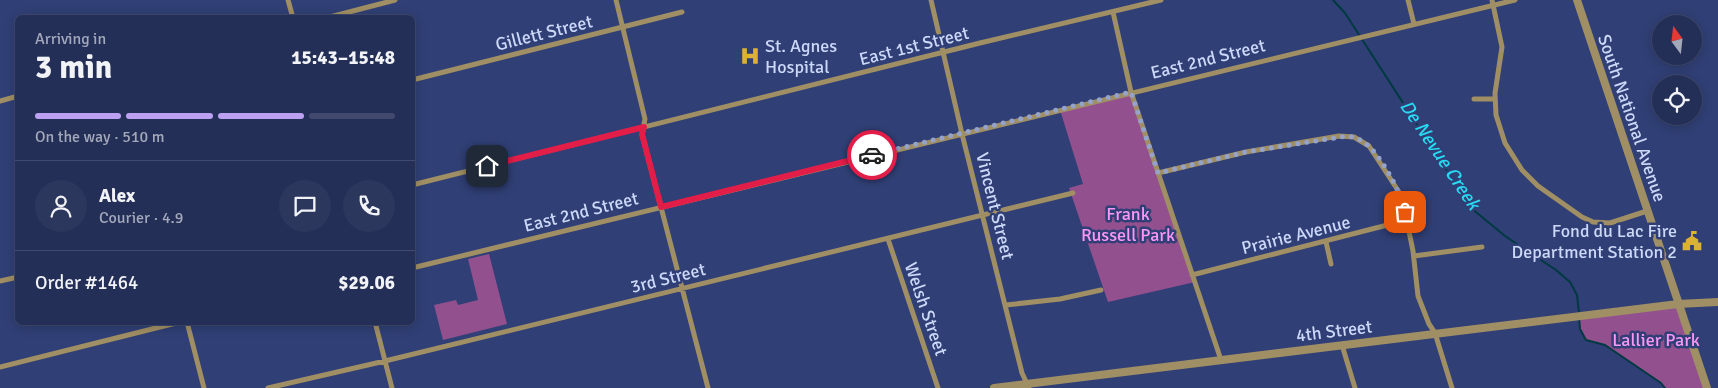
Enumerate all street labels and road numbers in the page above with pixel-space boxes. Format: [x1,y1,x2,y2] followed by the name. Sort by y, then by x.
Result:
[493,10,595,56] street label: Gillett Street
[857,22,971,70] street label: East 1st Street
[1593,31,1671,205] street label: South National Avenue
[1148,34,1268,84] street label: East 2nd Street
[971,150,1019,262] street label: Vincent Street
[521,187,641,237] street label: East 2nd Street
[1239,211,1353,259] street label: Prairie Avenue
[628,258,708,298] street label: 3rd Street
[900,259,952,359] street label: Welsh Street
[1295,315,1373,347] street label: 4th Street

